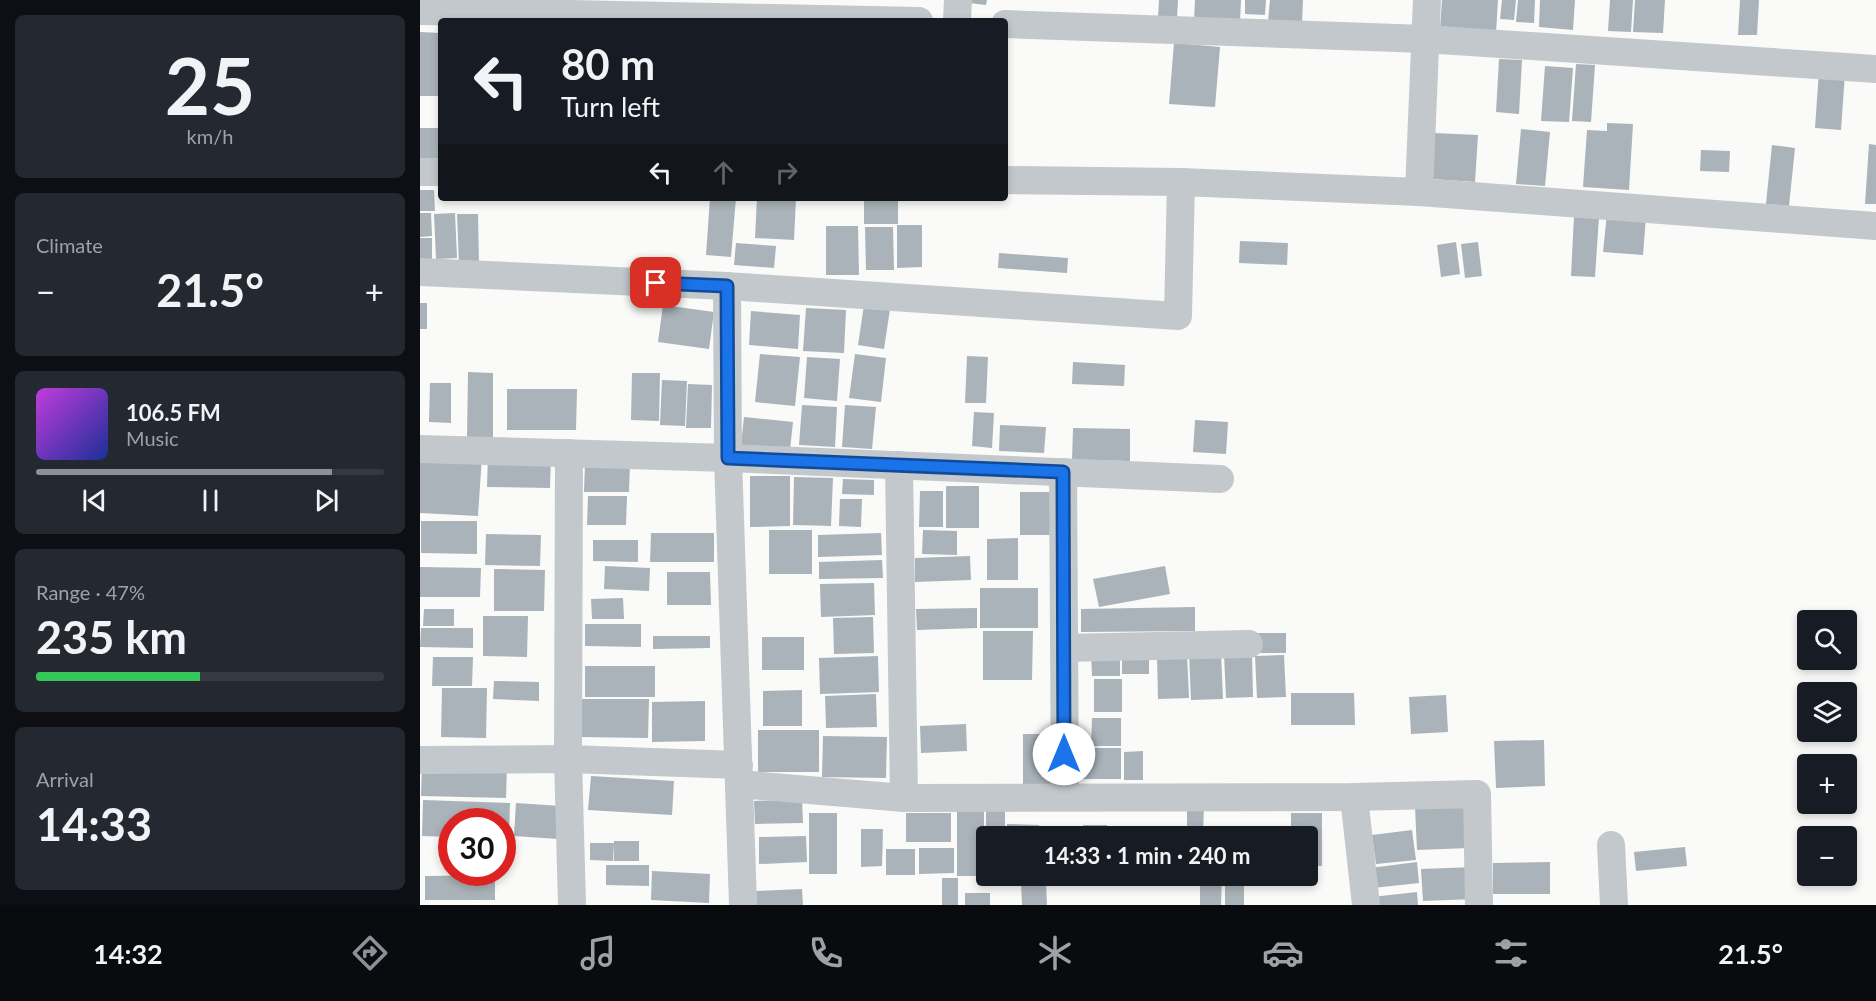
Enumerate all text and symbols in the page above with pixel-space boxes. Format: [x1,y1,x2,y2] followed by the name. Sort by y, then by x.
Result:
[165,38,255,132] text: 25
[561,39,655,89] text: 80 m
[462,42,540,120] icon: left
[561,90,660,123] text: Turn left
[187,124,233,148] text: km/h
[644,156,677,189] icon: left
[707,156,740,189] icon: ahead
[770,156,803,189] icon: right
[36,233,103,257] text: Climate
[630,257,681,308] pin
[156,263,264,317] text: 21.5°
[639,266,672,299] icon: arrive
[36,271,55,311] text: −
[365,271,384,311] text: +
[126,399,221,426] text: 106.5 FM
[126,426,179,450] text: Music
[78,484,111,517] icon: previous
[194,484,227,517] icon: pause
[310,484,343,517] icon: next
[36,580,145,604] text: Range · 47%
[36,610,187,664] text: 235 km
[1797,610,1857,886] map controls
[1797,610,1857,670] button: search
[1797,682,1857,742] button: layers
[1032,722,1096,786] position arrow
[1797,754,1857,814] button: +
[36,767,94,791] text: Arrival
[36,797,152,851] text: 14:33
[438,808,516,886] speed limit sign: 30
[1797,826,1857,886] button: −
[1044,842,1250,869] text: 14:33 · 1 min · 240 m
[349,932,391,974] icon: directions
[577,932,619,974] icon: music
[805,932,847,974] icon: phone
[1034,932,1076,974] icon: climate
[1262,932,1304,974] icon: car
[1490,932,1532,974] icon: filters
[93,937,163,970] text: 14:32
[1718,937,1783,970] text: 21.5°

